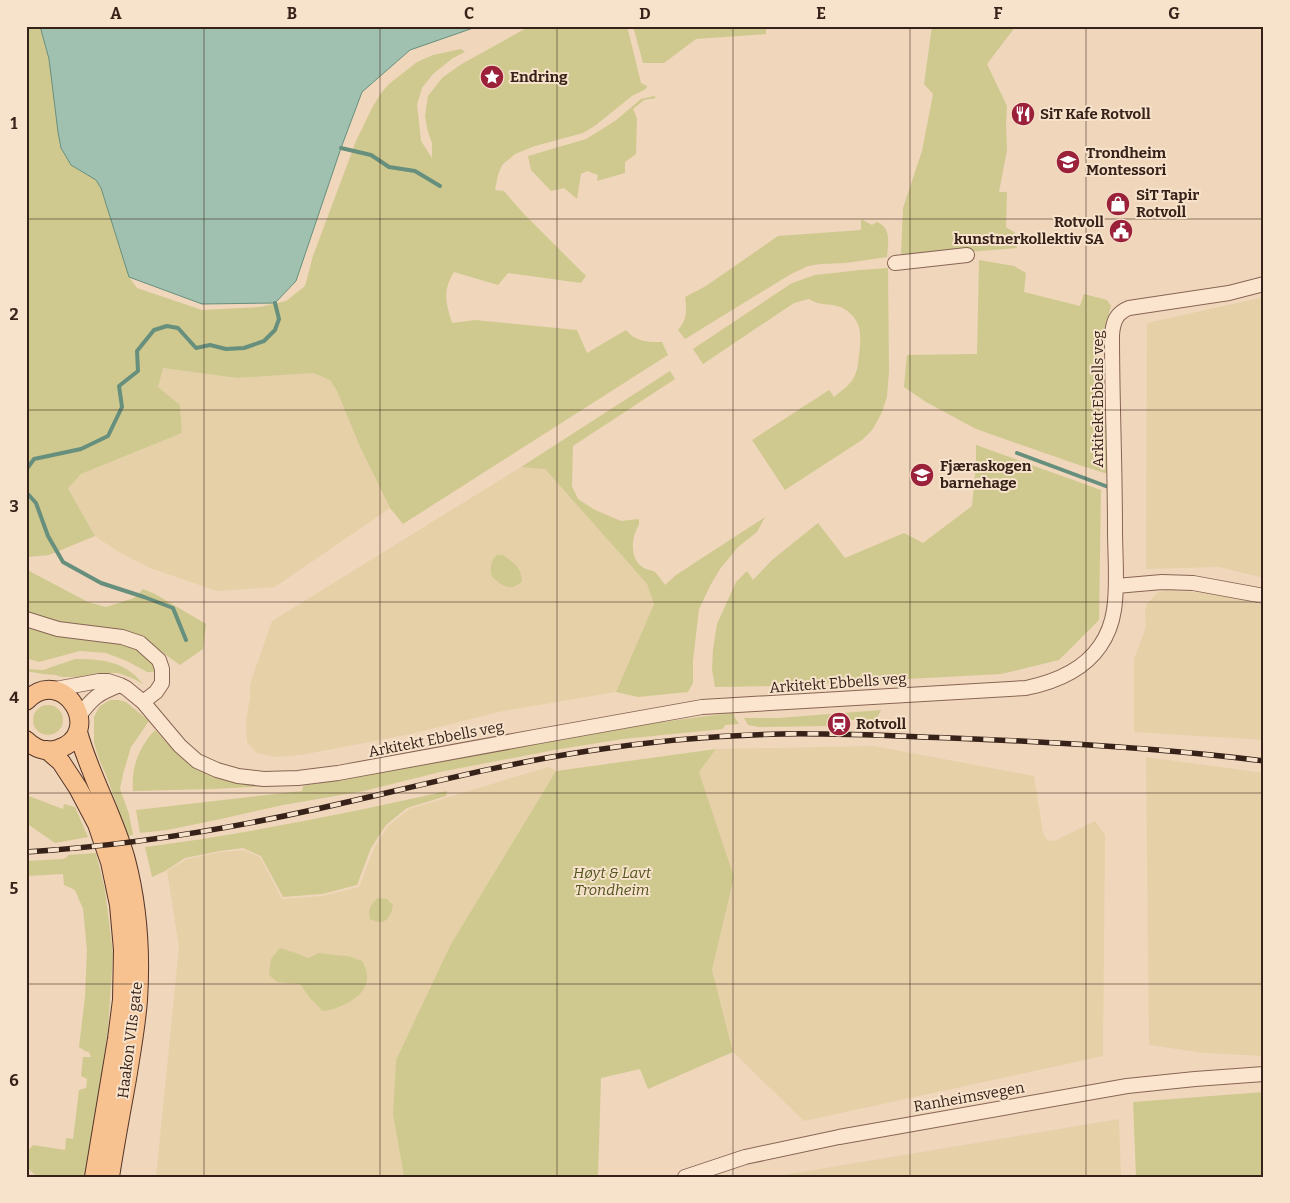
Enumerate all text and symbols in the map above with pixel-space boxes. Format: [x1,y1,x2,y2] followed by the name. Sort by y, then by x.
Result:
[110,4,122,23] text: A
[287,4,297,23] text: B
[464,4,474,23] text: C
[639,4,651,23] text: D
[816,4,826,23] text: E
[994,4,1003,23] text: F
[1168,4,1180,23] text: G
[479,64,505,90] place icon: Endring
[510,68,568,86] place label: Endring
[1010,101,1036,127] restaurant icon: SiT Kafe Rotvoll
[1040,105,1151,123] place label: SiT Kafe Rotvoll
[11,114,18,133] text: 1
[1086,144,1167,179] place label: Trondheim Montessori
[1055,149,1081,175] school or university icon: Trondheim Montessori
[1136,186,1199,221] place label: SiT Tapir Rotvoll
[1105,191,1131,217] shop icon: SiT Tapir Rotvoll
[954,213,1104,248] place label: Rotvoll kunstnerkollektiv SA
[1108,218,1134,244] public building icon: Rotvoll kunstnerkollektiv SA
[9,305,19,324] text: 2
[1089,330,1107,468] street label: Arkitekt Ebbells veg
[940,457,1032,492] place label: Fjæraskogen barnehage
[909,462,935,488] school or university icon: Fjæraskogen barnehage
[9,497,19,516] text: 3
[769,669,907,697] street label: Arkitekt Ebbells veg
[9,688,19,707] text: 4
[826,711,852,737] station icon: Rotvoll
[856,715,906,733] place label: Rotvoll
[367,717,505,761] street label: Arkitekt Ebbells veg
[573,864,652,899] park label: Høyt & Lavt Trondheim
[10,879,19,898] text: 5
[114,981,146,1099] street label: Haakon VIIs gate
[9,1071,19,1090] text: 6
[912,1078,1026,1116] street label: Ranheimsvegen

